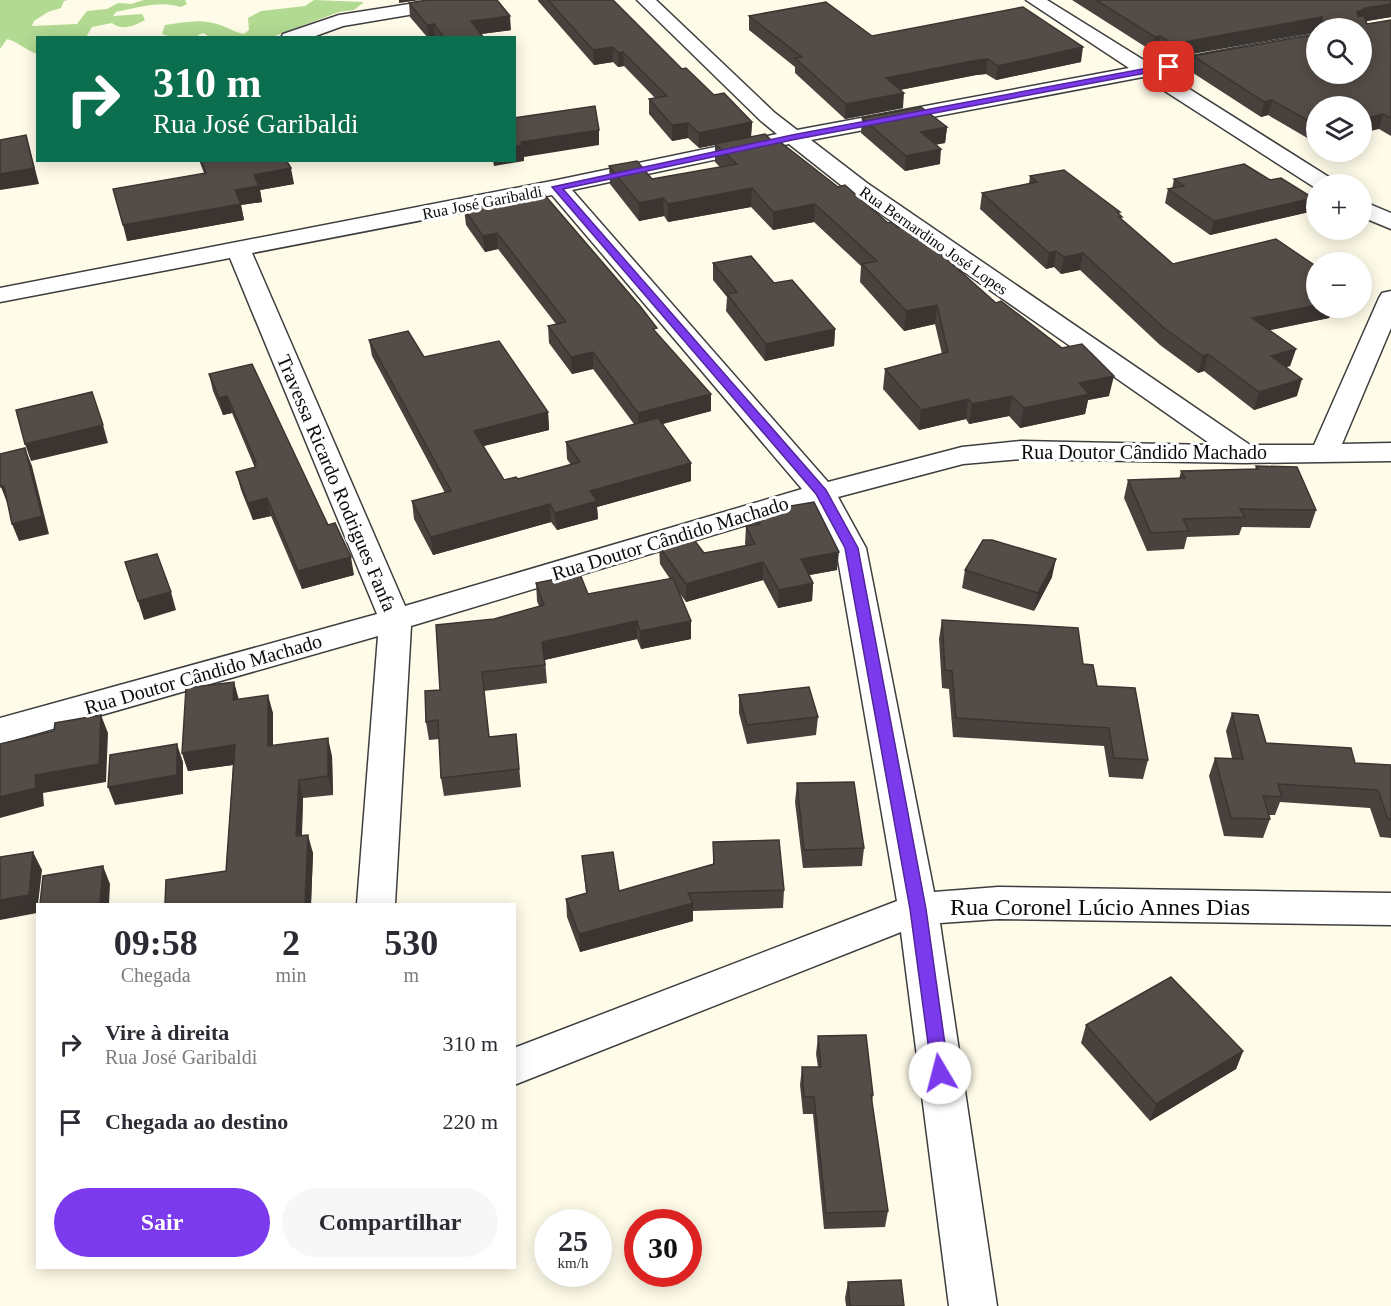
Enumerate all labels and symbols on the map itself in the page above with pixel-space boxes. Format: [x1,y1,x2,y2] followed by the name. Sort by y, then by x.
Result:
[1143,41,1194,92] pin
[421,182,544,222] street label: Rua José Garibaldi
[856,183,1011,299] street label: Rua Bernardino José Lopes
[272,351,401,615] street label: Travessa Ricardo Rodrigues Fanfa
[1021,441,1267,463] street label: Rua Doutor Cândido Machado
[549,492,791,584] street label: Rua Doutor Cândido Machado
[82,630,324,718] street label: Rua Doutor Cândido Machado
[950,894,1250,920] street label: Rua Coronel Lúcio Annes Dias
[908,1041,972,1105] position arrow
[624,1209,702,1287] speed limit sign: 30

